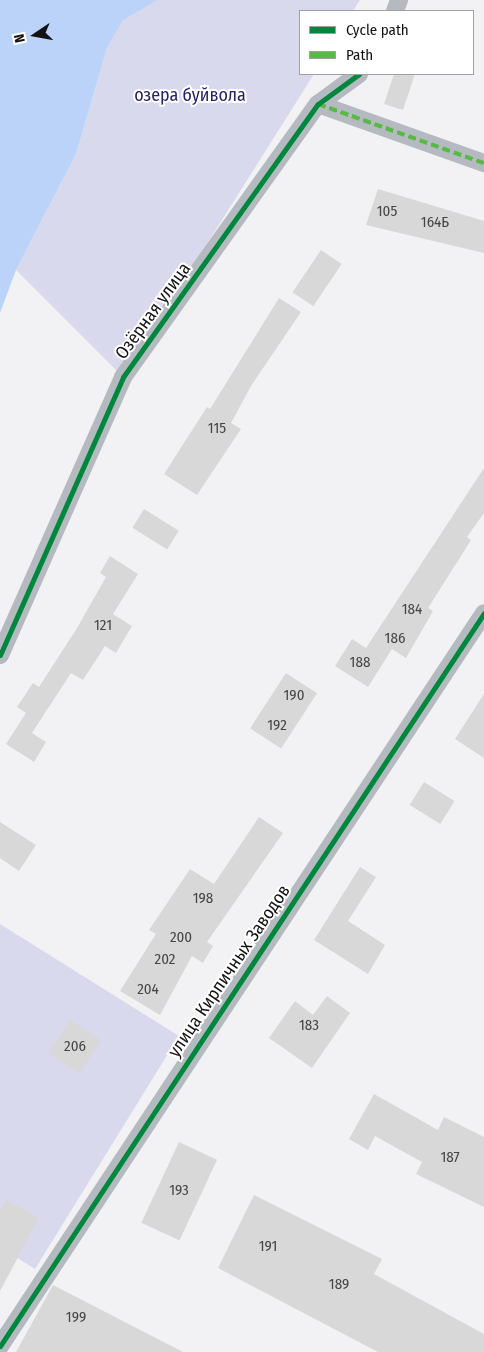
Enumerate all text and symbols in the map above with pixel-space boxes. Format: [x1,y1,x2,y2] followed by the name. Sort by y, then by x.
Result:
[10,10,60,60] north arrow
[299,10,474,75] legend
[346,21,409,39] text: Cycle path
[11,32,29,44] text: N
[346,46,373,64] text: Path
[134,84,246,106] park label: озера буйвола
[377,203,397,221] house number: 105
[421,214,449,232] house number: 164Б
[111,258,195,364] street label: Озёрная улица
[208,420,226,438] house number: 115
[402,601,422,619] house number: 184
[94,617,112,635] house number: 121
[385,630,405,648] house number: 186
[350,654,370,672] house number: 188
[284,687,304,705] house number: 190
[267,717,287,735] house number: 192
[163,881,295,1061] street label: улица Кирпичных Заводов
[193,890,213,908] house number: 198
[170,929,192,947] house number: 200
[155,951,175,969] house number: 202
[137,981,159,999] house number: 204
[299,1017,319,1035] house number: 183
[64,1038,86,1056] house number: 206
[440,1149,460,1167] house number: 187
[169,1182,189,1200] house number: 193
[259,1238,277,1256] house number: 191
[329,1276,349,1294] house number: 189
[66,1309,86,1327] house number: 199

